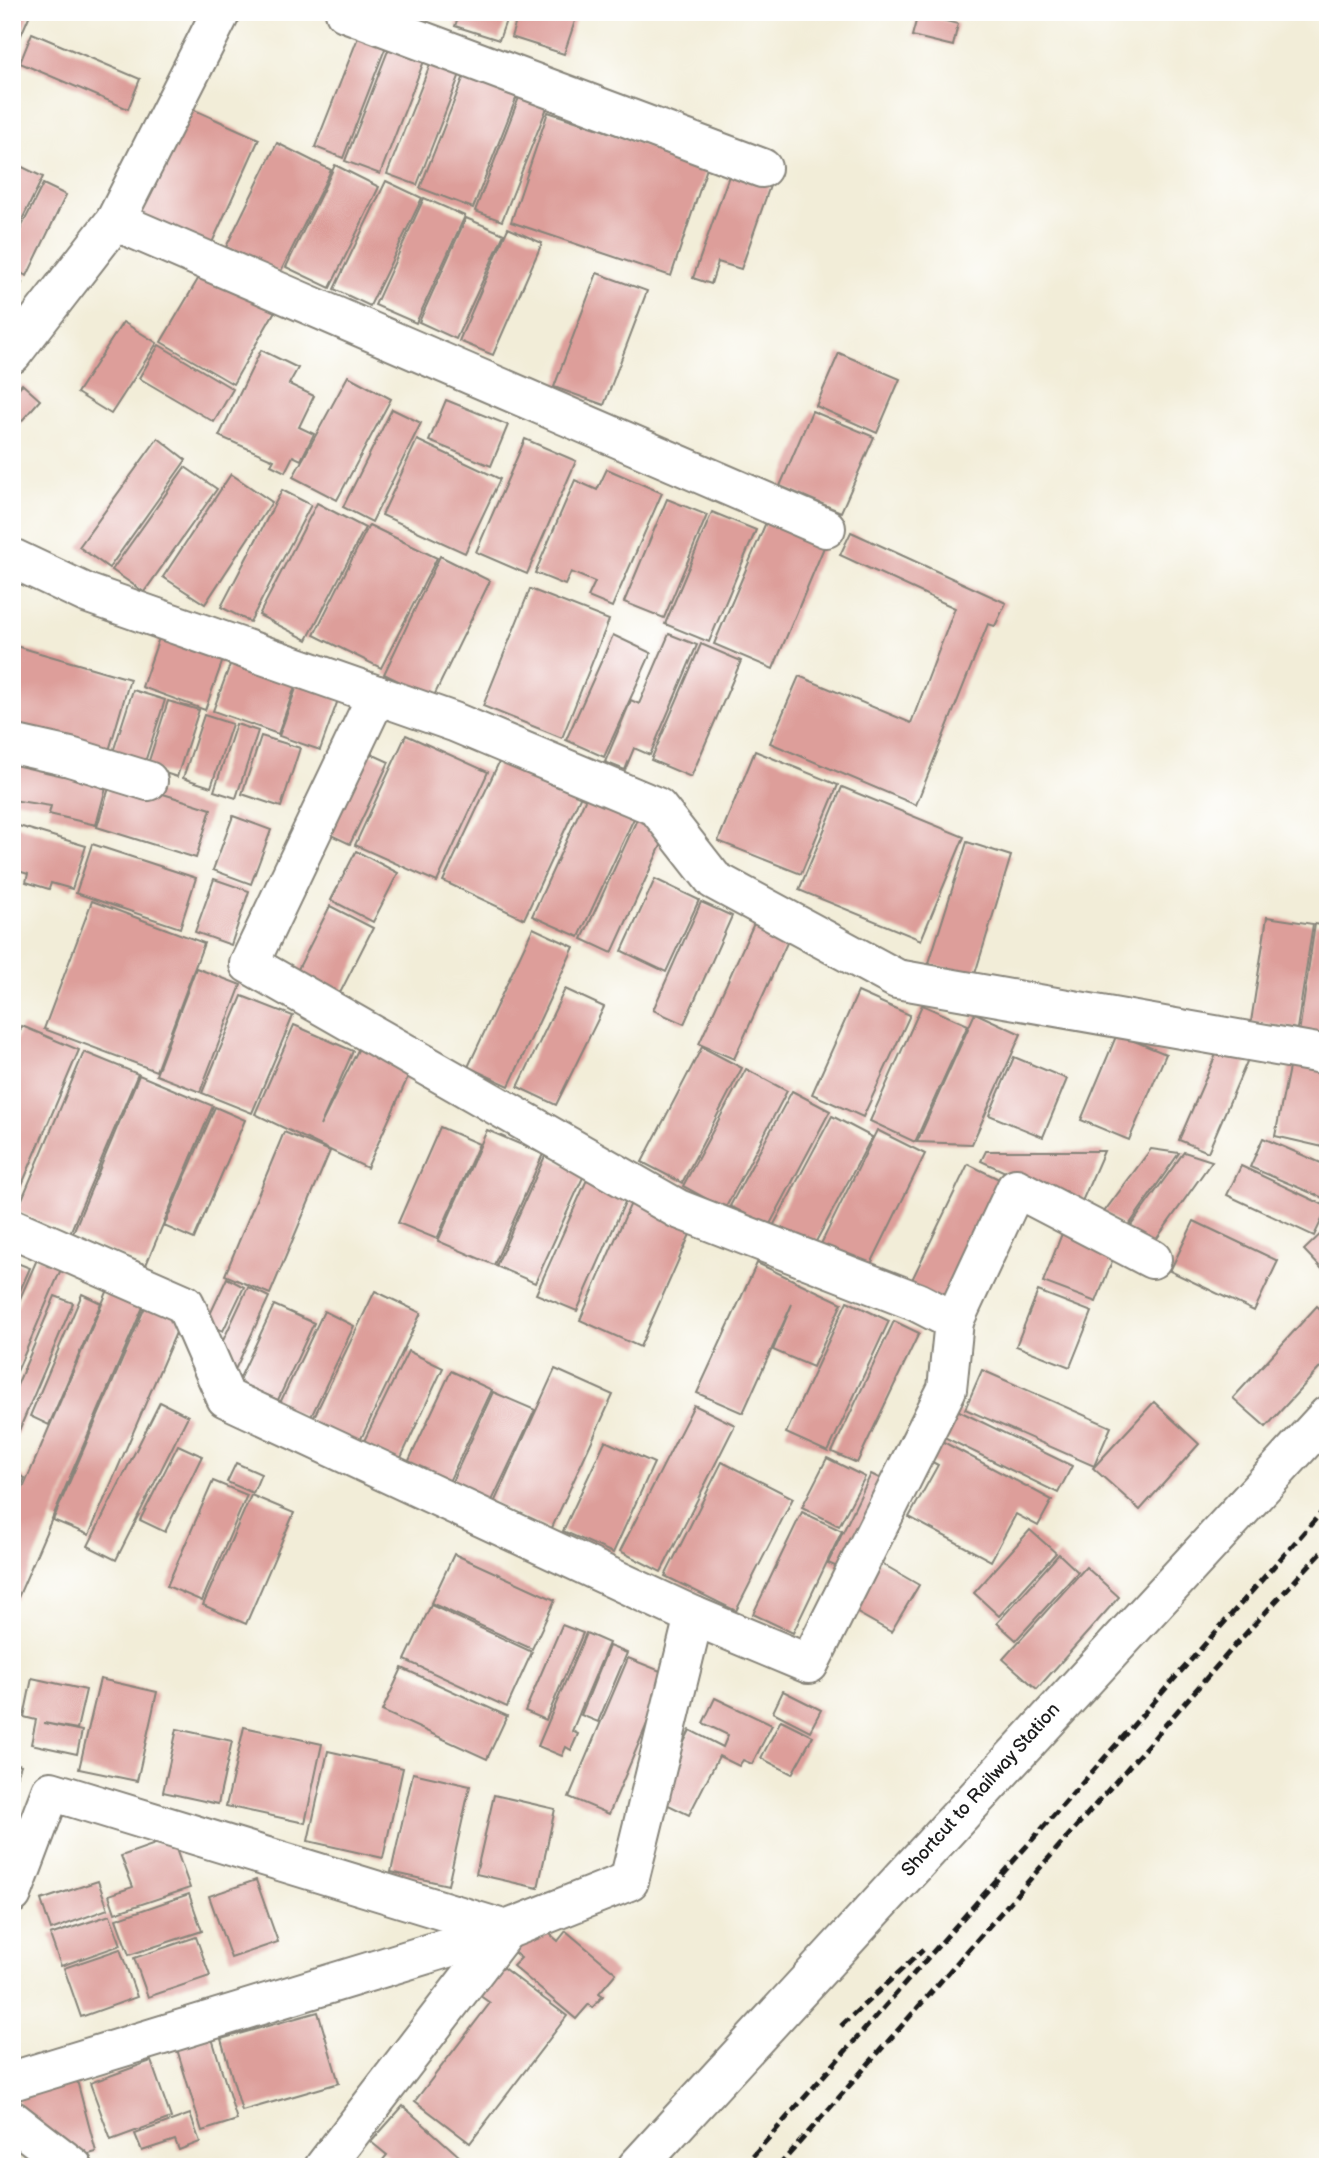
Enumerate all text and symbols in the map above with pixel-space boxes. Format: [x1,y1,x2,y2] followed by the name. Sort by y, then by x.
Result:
[897,1698,1065,1882] street label: Shortcut to Railway Station

